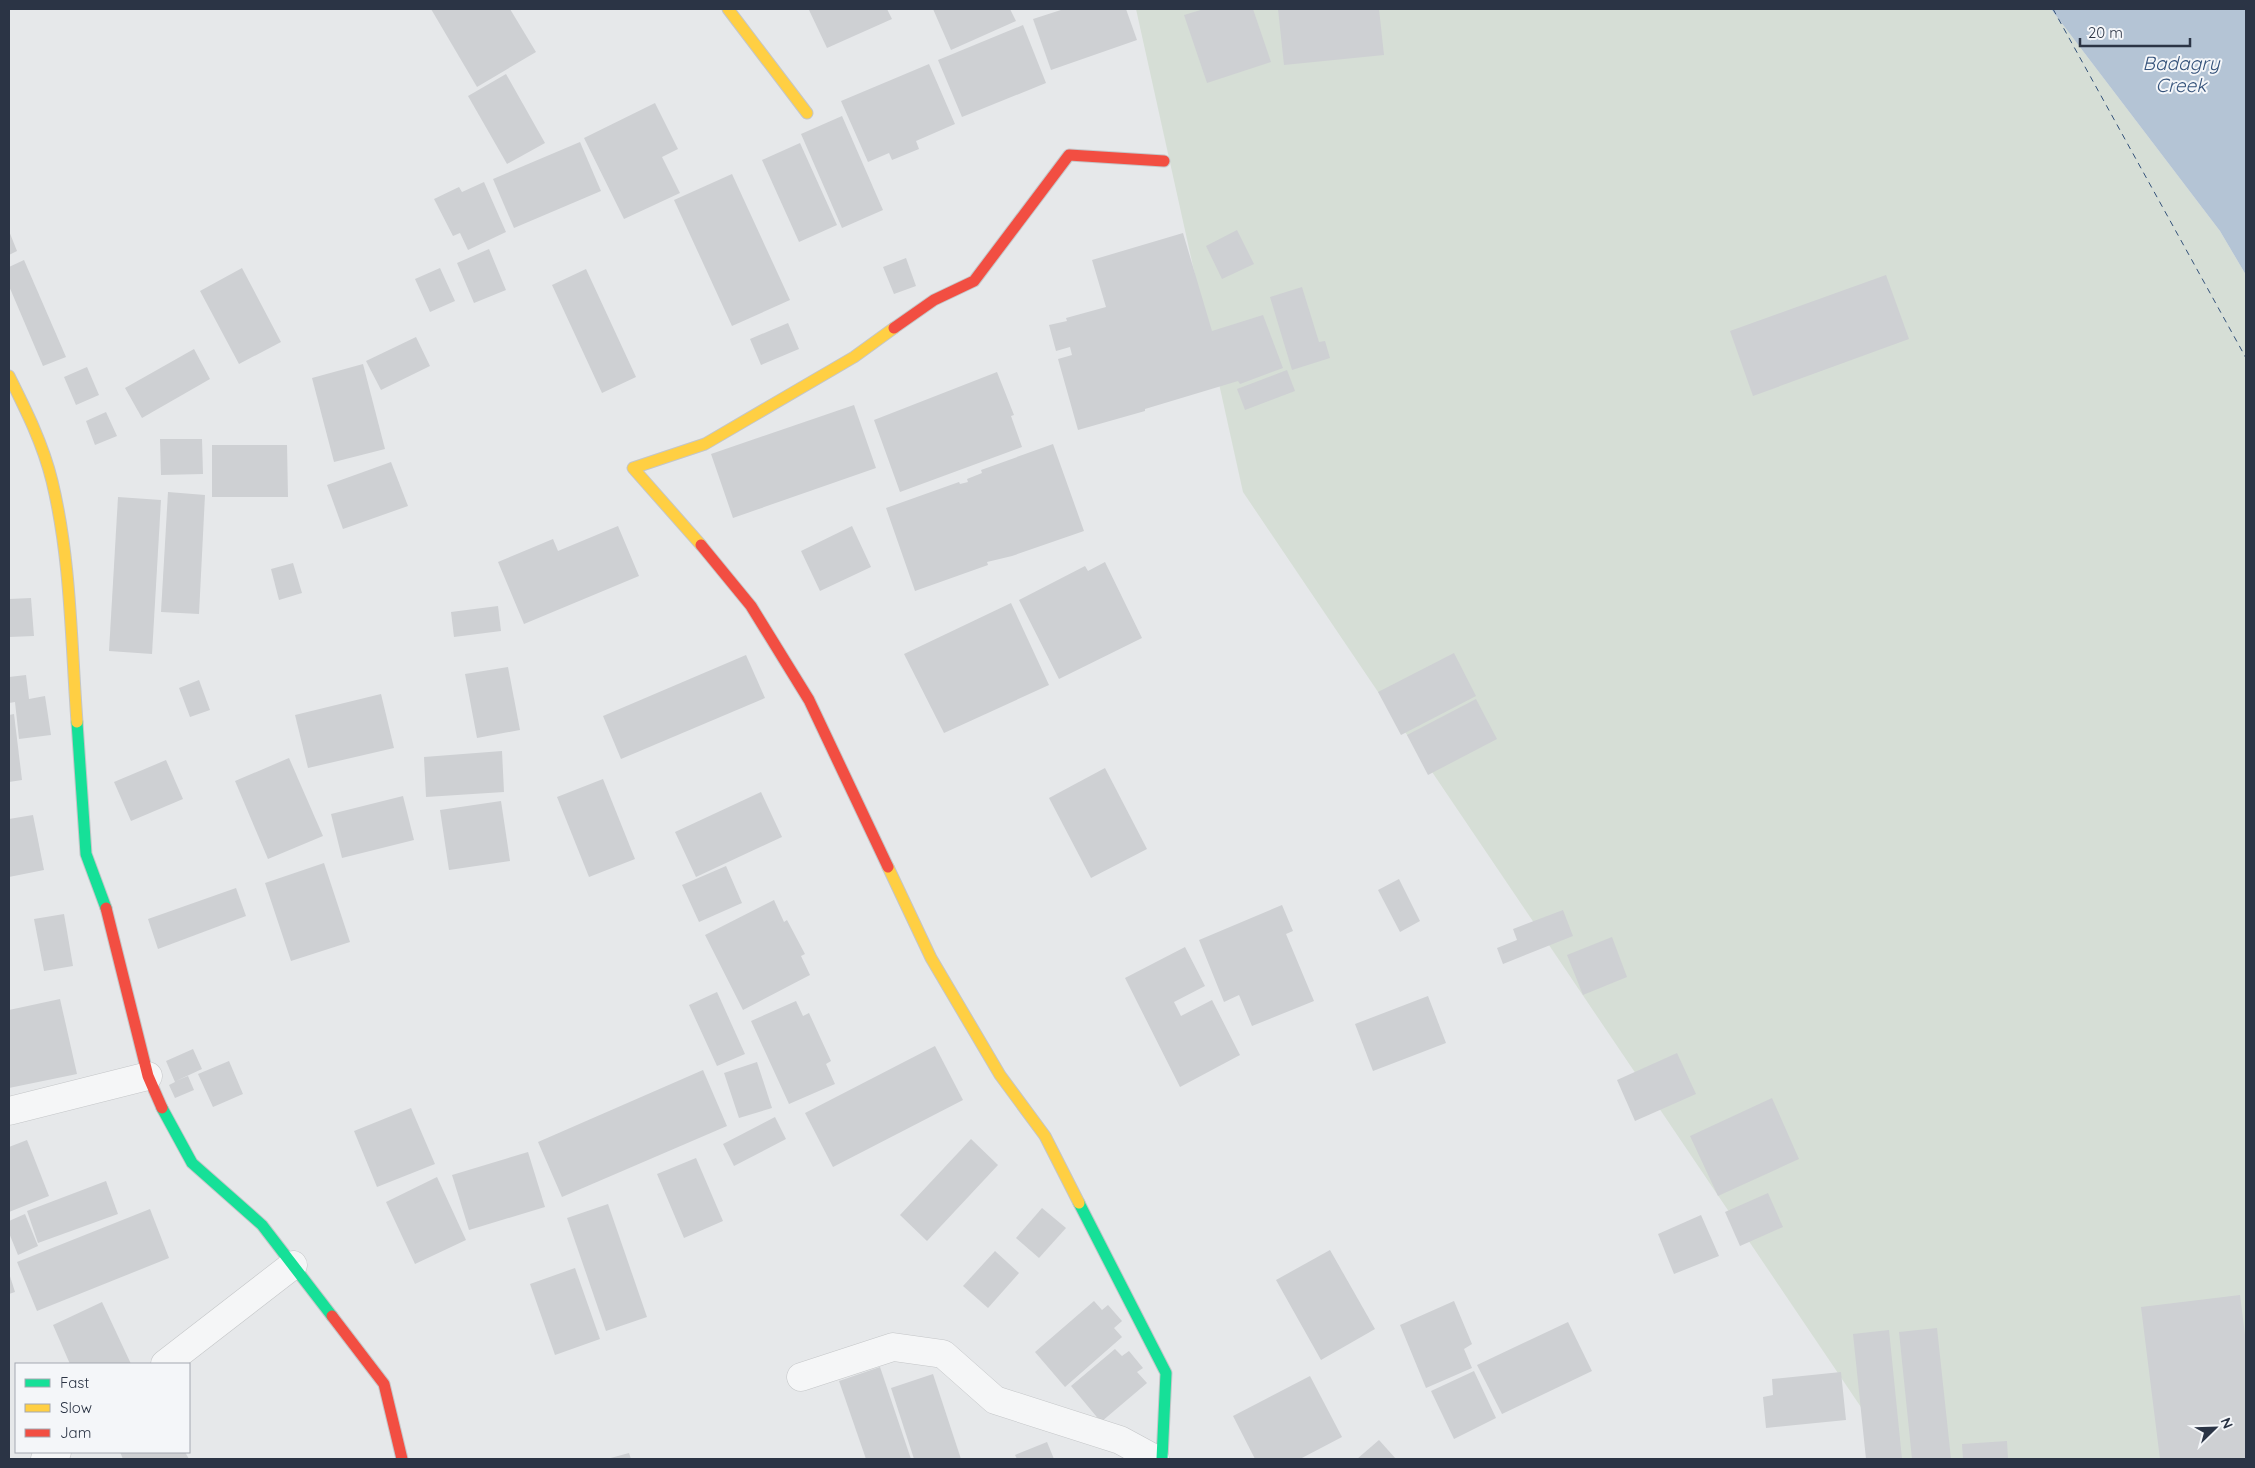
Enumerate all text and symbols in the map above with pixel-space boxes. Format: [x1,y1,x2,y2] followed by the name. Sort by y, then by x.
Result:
[2080,15,2190,47] scale bar
[2088,23,2123,42] text: 20 m
[2143,51,2221,97] water label: Badagry Creek
[15,1363,190,1453] legend
[60,1373,89,1392] text: Fast
[60,1398,92,1417] text: Slow
[2190,1403,2240,1453] north arrow
[2217,1415,2237,1431] text: N
[60,1423,91,1442] text: Jam

